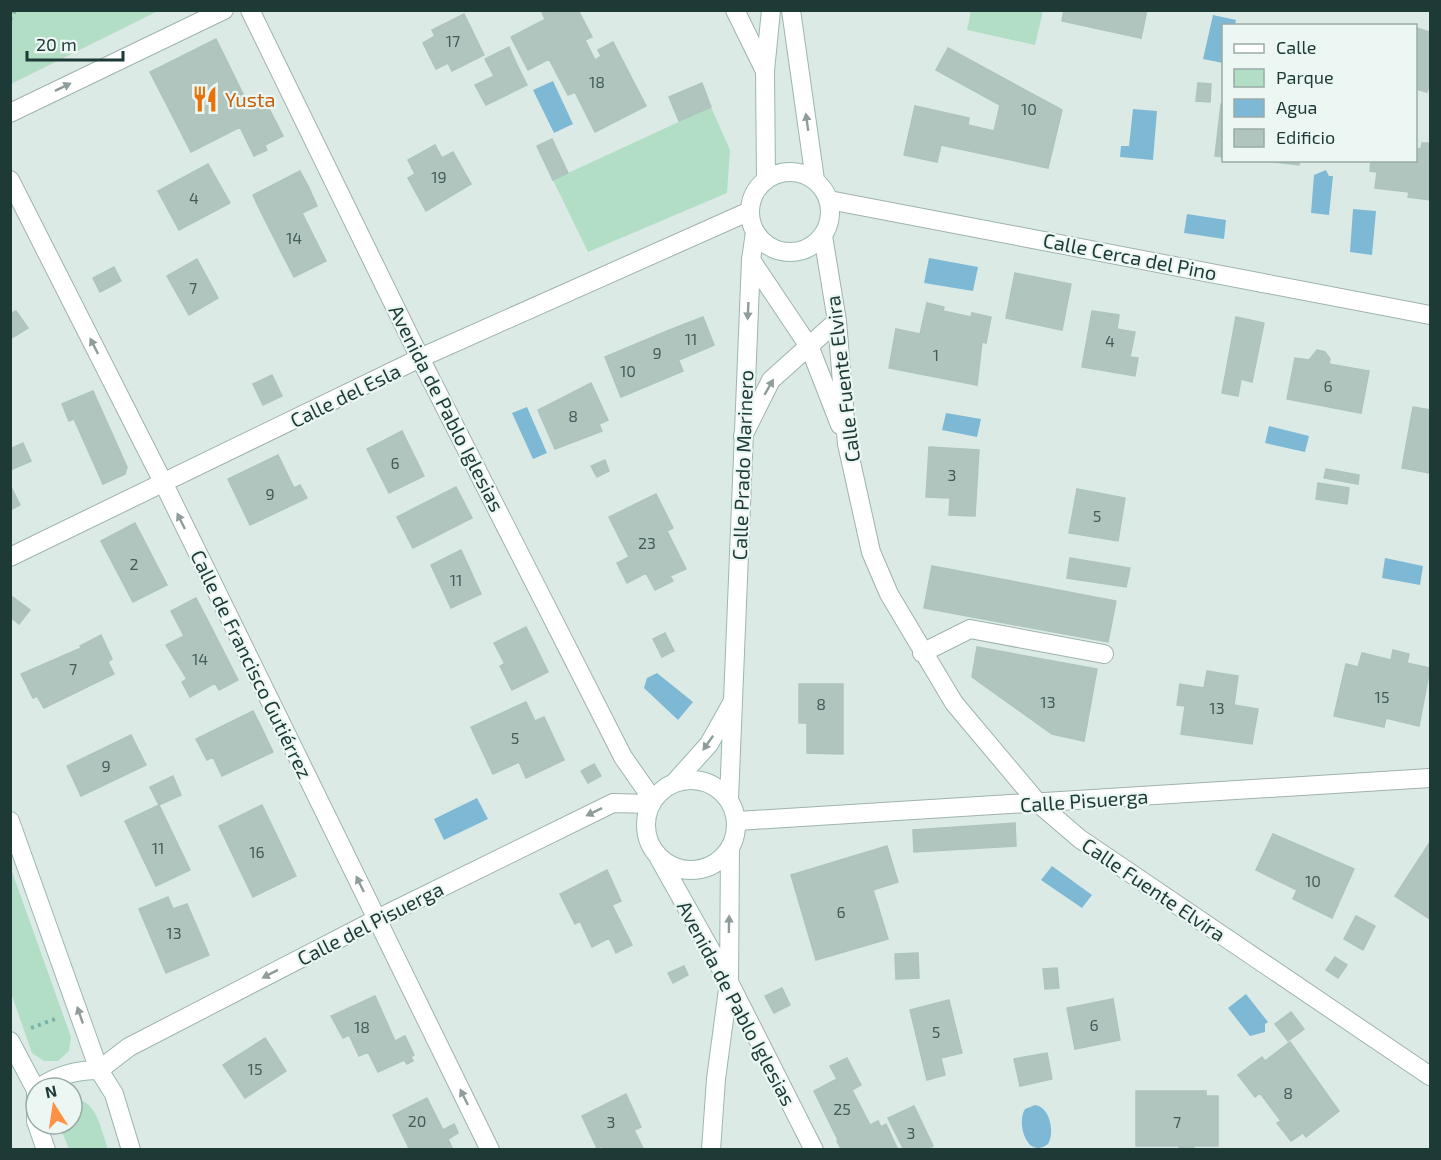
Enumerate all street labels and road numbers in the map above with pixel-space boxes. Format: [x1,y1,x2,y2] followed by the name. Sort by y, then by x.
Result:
[1041,227,1219,285] street label: Calle Cerca del Pino
[820,294,864,464] street label: Calle Fuente Elvira
[384,301,510,515] street label: Avenida de Pablo Iglesias
[286,358,404,432] street label: Calle del Esla
[727,369,757,561] street label: Calle Prado Marinero
[186,546,318,782] street label: Calle de Francisco Gutiérrez
[1019,784,1149,816] street label: Calle Pisuerga
[1078,832,1230,946] street label: Calle Fuente Elvira
[293,876,447,970] street label: Calle del Pisuerga
[673,896,801,1110] street label: Avenida de Pablo Iglesias

